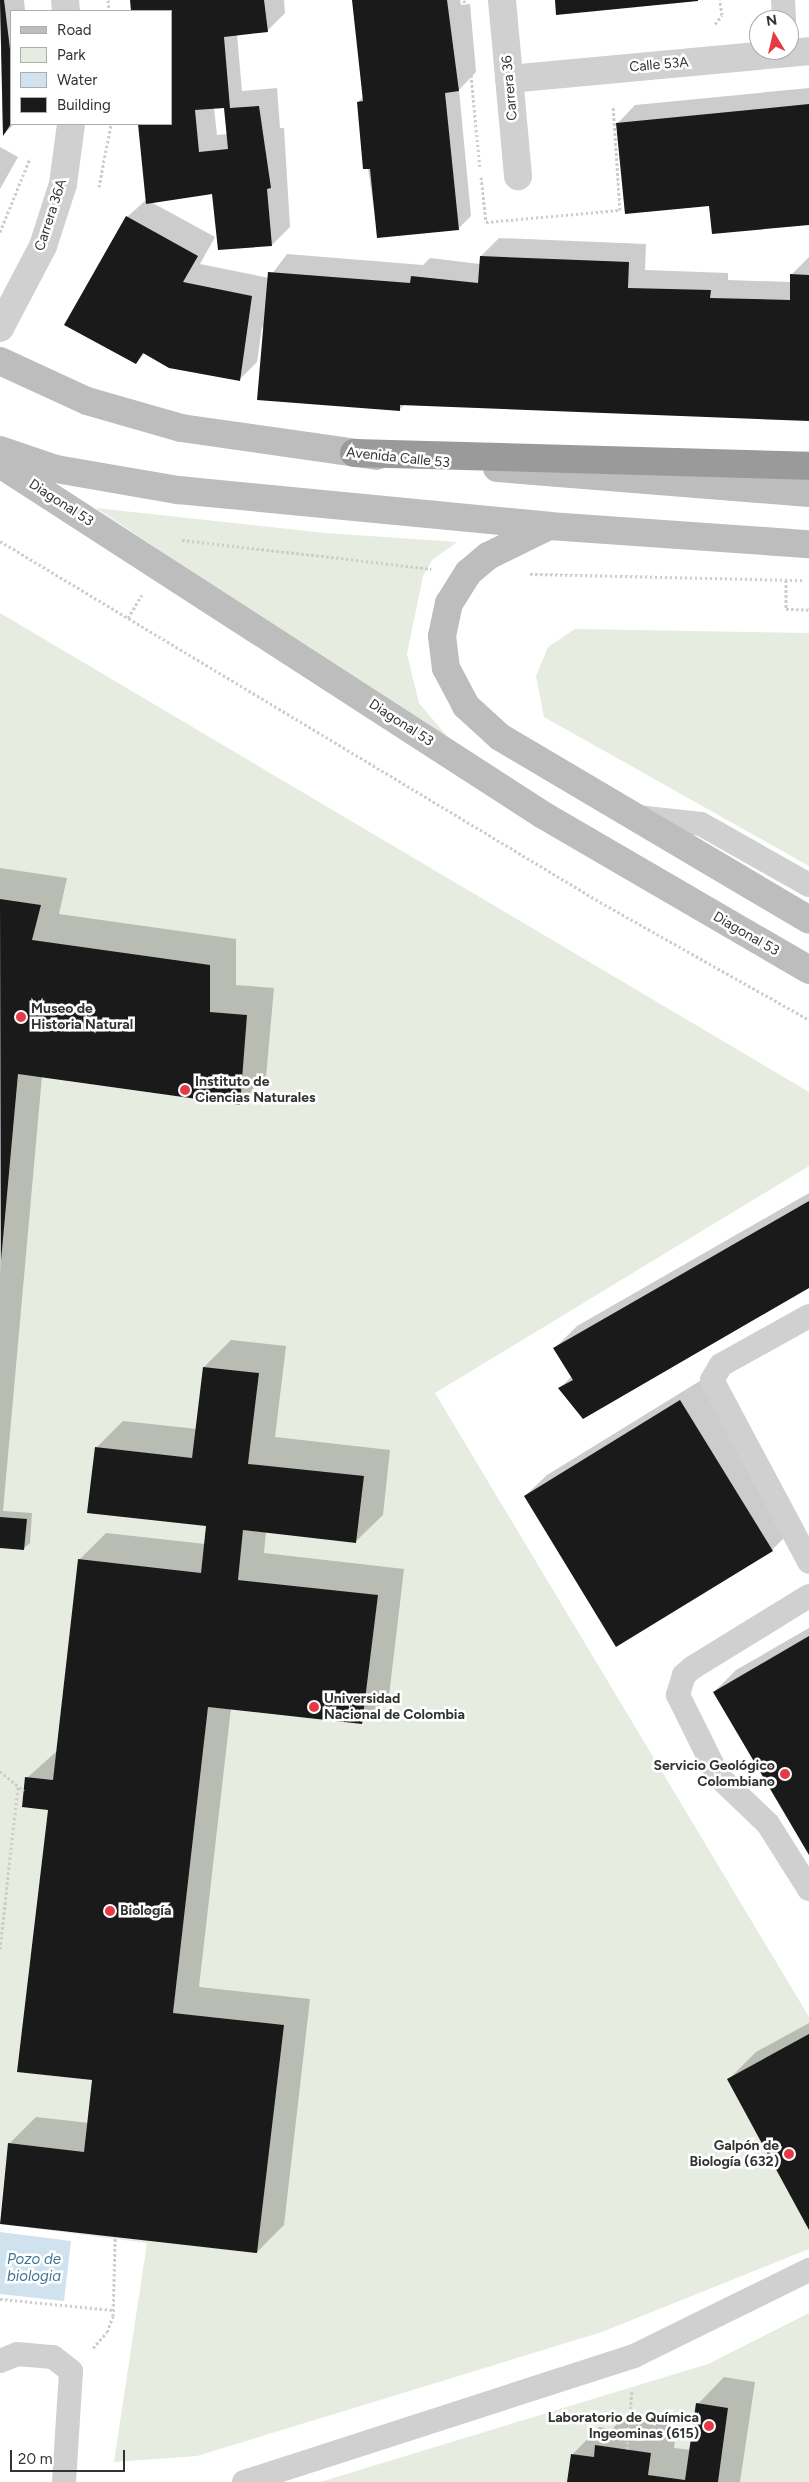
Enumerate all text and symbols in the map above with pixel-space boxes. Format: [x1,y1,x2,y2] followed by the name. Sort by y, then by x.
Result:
[10,10,172,125] legend
[749,10,799,60] north arrow
[765,11,778,30] text: N
[57,21,92,39] text: Road
[57,46,86,64] text: Park
[629,54,689,76] street label: Calle 53A
[499,55,521,121] street label: Carrera 36
[57,71,97,89] text: Water
[57,96,111,114] text: Building
[31,177,71,253] street label: Carrera 36A
[345,444,451,472] street label: Avenida Calle 53
[26,476,96,530] street label: Diagonal 53
[366,696,436,750] street label: Diagonal 53
[710,908,782,960] street label: Diagonal 53
[31,1001,133,1034] place label: Museo de Historia Natural
[15,1011,27,1023] marker: Museo de Historia Natural
[195,1074,316,1106] place label: Instituto de Ciencias Naturales
[179,1084,191,1096] marker: Instituto de Ciencias Naturales
[324,1691,465,1724] place label: Universidad Nacional de Colombia
[308,1701,320,1713] marker: Universidad Nacional de Colombia
[653,1758,775,1790] place label: Servicio Geológico Colombiano
[779,1768,791,1780] marker: Servicio Geológico Colombiano
[120,1903,171,1919] place label: Biología
[104,1905,116,1917] marker: Biología
[689,2138,779,2170] place label: Galpón de Biología (632)
[783,2148,795,2160] marker: Galpón de Biología (632)
[7,2250,61,2285] water label: Pozo de biologia
[548,2410,699,2442] place label: Laboratorio de Química Ingeominas (615)
[703,2420,715,2432] marker: Laboratorio de Química Ingeominas (615)
[12,2440,128,2472] scale bar
[18,2450,52,2468] text: 20 m

